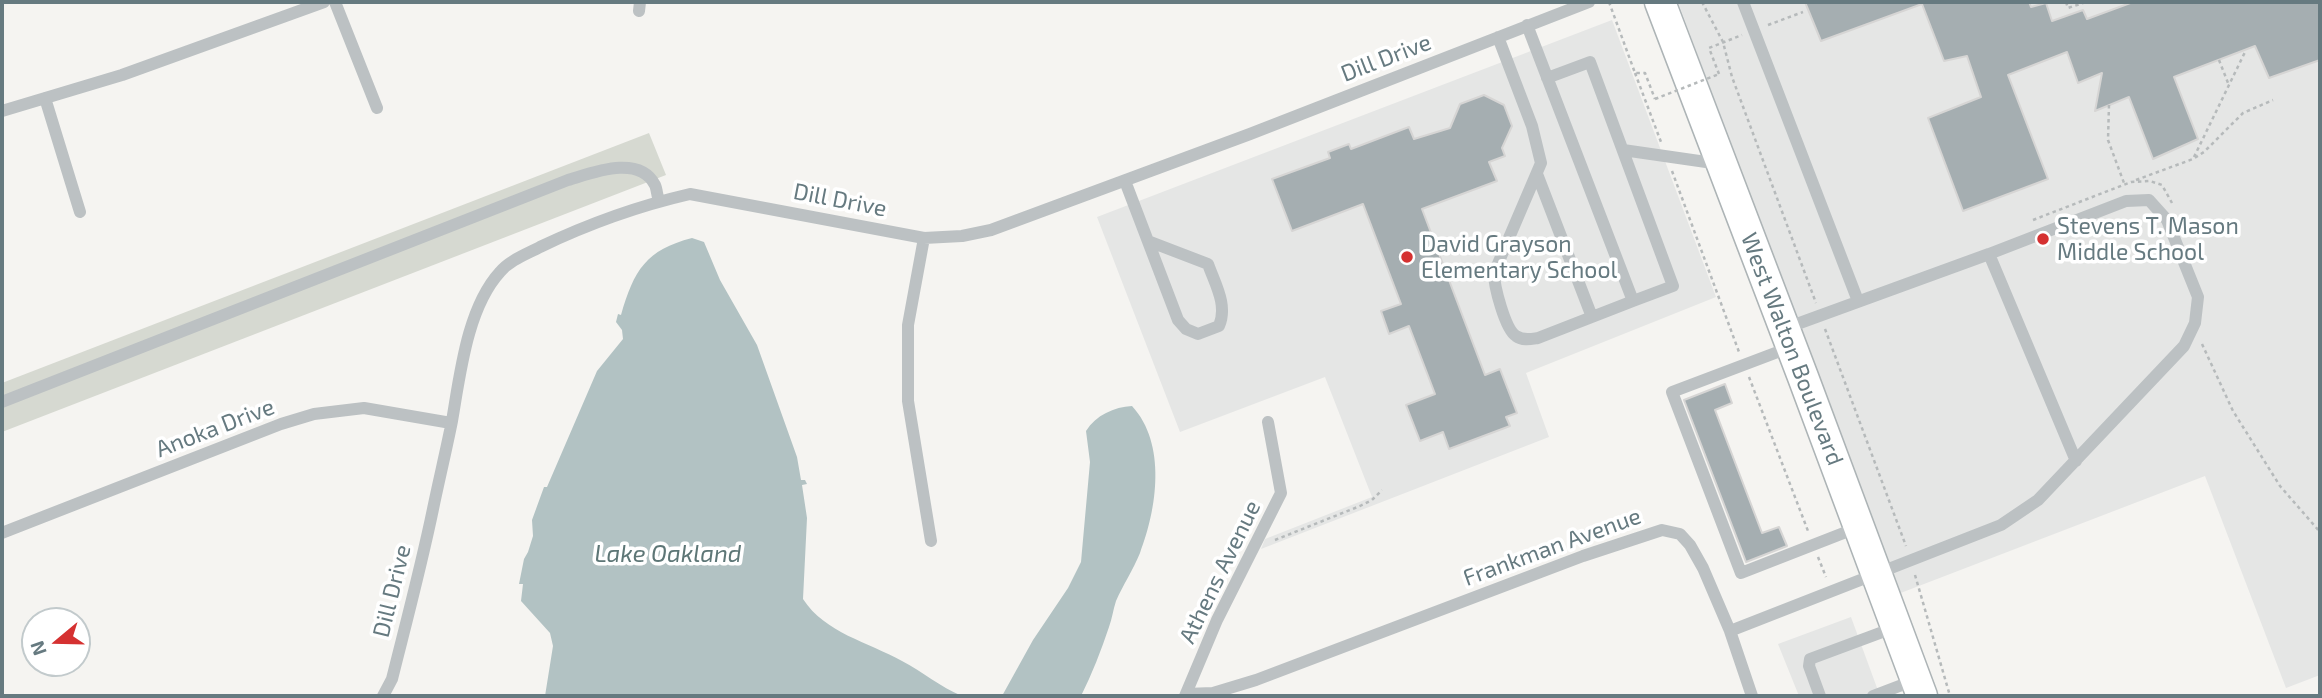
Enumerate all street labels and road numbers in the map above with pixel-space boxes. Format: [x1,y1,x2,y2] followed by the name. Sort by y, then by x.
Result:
[1337,28,1435,88] street label: Dill Drive
[791,177,889,223] street label: Dill Drive
[1735,229,1849,469] street label: West Walton Boulevard
[152,393,278,463] street label: Anoka Drive
[1173,496,1267,648] street label: Athens Avenue
[1459,502,1645,592] street label: Frankman Avenue
[367,542,417,640] street label: Dill Drive

